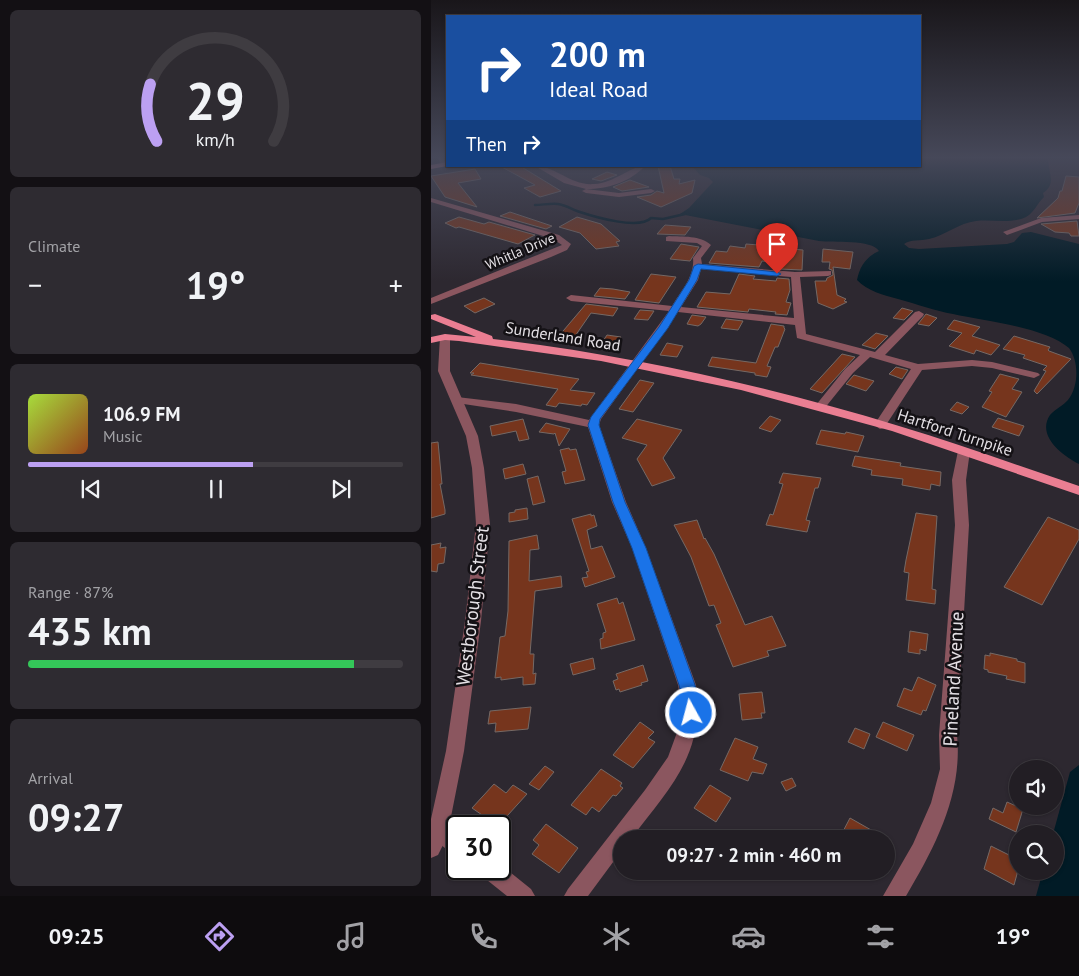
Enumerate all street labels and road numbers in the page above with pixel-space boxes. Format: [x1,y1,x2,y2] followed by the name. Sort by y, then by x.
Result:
[482,228,558,274] street label: Whitla Drive
[504,317,622,355] street label: Sunderland Road
[895,404,1015,460] street label: Hartford Turnpike
[450,524,494,687] street label: Westborough Street
[937,611,969,747] street label: Pineland Avenue

